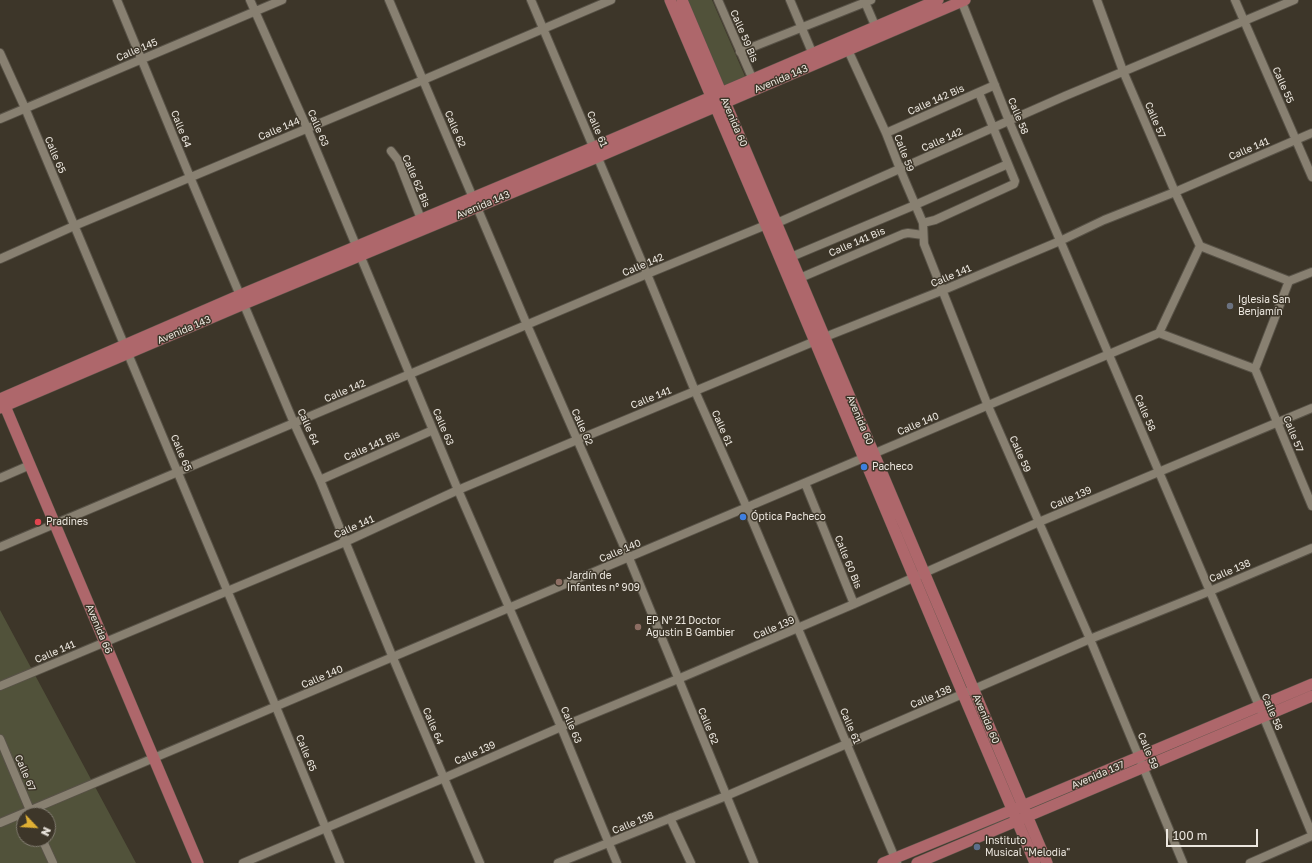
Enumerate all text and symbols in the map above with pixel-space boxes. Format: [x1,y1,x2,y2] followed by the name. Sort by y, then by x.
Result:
[728,8,760,64] street label: Calle 59 Bis
[114,36,160,64] street label: Calle 145
[752,62,810,96] street label: Avenida 143
[1270,65,1296,105] street label: Calle 55
[906,82,966,118] street label: Calle 142 Bis
[718,95,750,149] street label: Avenida 60
[1005,96,1031,136] street label: Calle 58
[1142,100,1168,140] street label: Calle 57
[305,108,331,148] street label: Calle 63
[168,109,194,149] street label: Calle 64
[442,109,468,149] street label: Calle 62
[584,109,610,149] street label: Calle 61
[256,115,302,143] street label: Calle 144
[920,126,964,154] street label: Calle 142
[891,133,917,173] street label: Calle 59
[42,135,68,175] street label: Calle 65
[1227,135,1271,163] street label: Calle 141
[400,153,432,209] street label: Calle 62 Bis
[454,188,512,222] street label: Avenida 143
[827,225,887,259] street label: Calle 141 Bis
[620,251,666,279] street label: Calle 142
[929,262,973,290] street label: Calle 141
[1238,294,1291,318] place label: Iglesia San Benjamín
[1225,301,1235,311] marker: Iglesia San Benjamín
[155,313,213,347] street label: Avenida 143
[322,377,368,405] street label: Calle 142
[629,384,673,412] street label: Calle 141
[844,393,876,447] street label: Avenida 60
[1132,393,1158,433] street label: Calle 58
[295,407,321,447] street label: Calle 64
[430,407,456,447] street label: Calle 63
[569,407,595,447] street label: Calle 62
[709,408,735,448] street label: Calle 61
[895,410,941,438] street label: Calle 140
[1280,414,1306,454] street label: Calle 57
[342,428,402,464] street label: Calle 141 Bis
[168,433,194,473] street label: Calle 65
[1007,434,1033,474] street label: Calle 59
[872,461,913,473] place label: Pacheco
[859,462,869,472] marker: Pacheco
[1048,484,1094,512] street label: Calle 139
[751,511,826,523] place label: Óptica Pacheco
[738,512,748,522] marker: Óptica Pacheco
[332,513,376,541] street label: Calle 141
[46,516,88,528] place label: Pradines
[33,517,43,527] marker: Pradines
[832,534,864,590] street label: Calle 60 Bis
[597,537,643,565] street label: Calle 140
[1207,557,1253,585] street label: Calle 138
[567,570,640,594] place label: Jardín de Infantes n° 909
[554,577,564,587] marker: Jardín de Infantes n° 909
[83,602,115,656] street label: Avenida 66
[751,614,797,642] street label: Calle 139
[646,615,735,638] place label: EP N° 21 Doctor Agustin B Gambier
[633,622,643,632] marker: EP N° 21 Doctor Agustin B Gambier
[33,638,77,666] street label: Calle 141
[299,663,345,691] street label: Calle 140
[908,683,954,711] street label: Calle 138
[970,692,1002,746] street label: Avenida 60
[1259,692,1285,732] street label: Calle 58
[558,705,584,745] street label: Calle 63
[420,706,446,746] street label: Calle 64
[695,706,721,746] street label: Calle 62
[837,706,863,746] street label: Calle 61
[1135,731,1161,771] street label: Calle 59
[293,733,319,773] street label: Calle 65
[453,739,497,767] street label: Calle 139
[12,753,38,793] street label: Calle 67
[1070,758,1126,792] street label: Avenida 137
[16,807,56,847] north arrow
[610,809,656,837] street label: Calle 138
[1168,821,1260,847] scale bar
[39,825,54,838] text: N
[1173,828,1207,843] text: 100 m
[985,835,1070,858] place label: Instituto Musical "Melodia"
[972,842,982,852] marker: Instituto Musical "Melodia"

